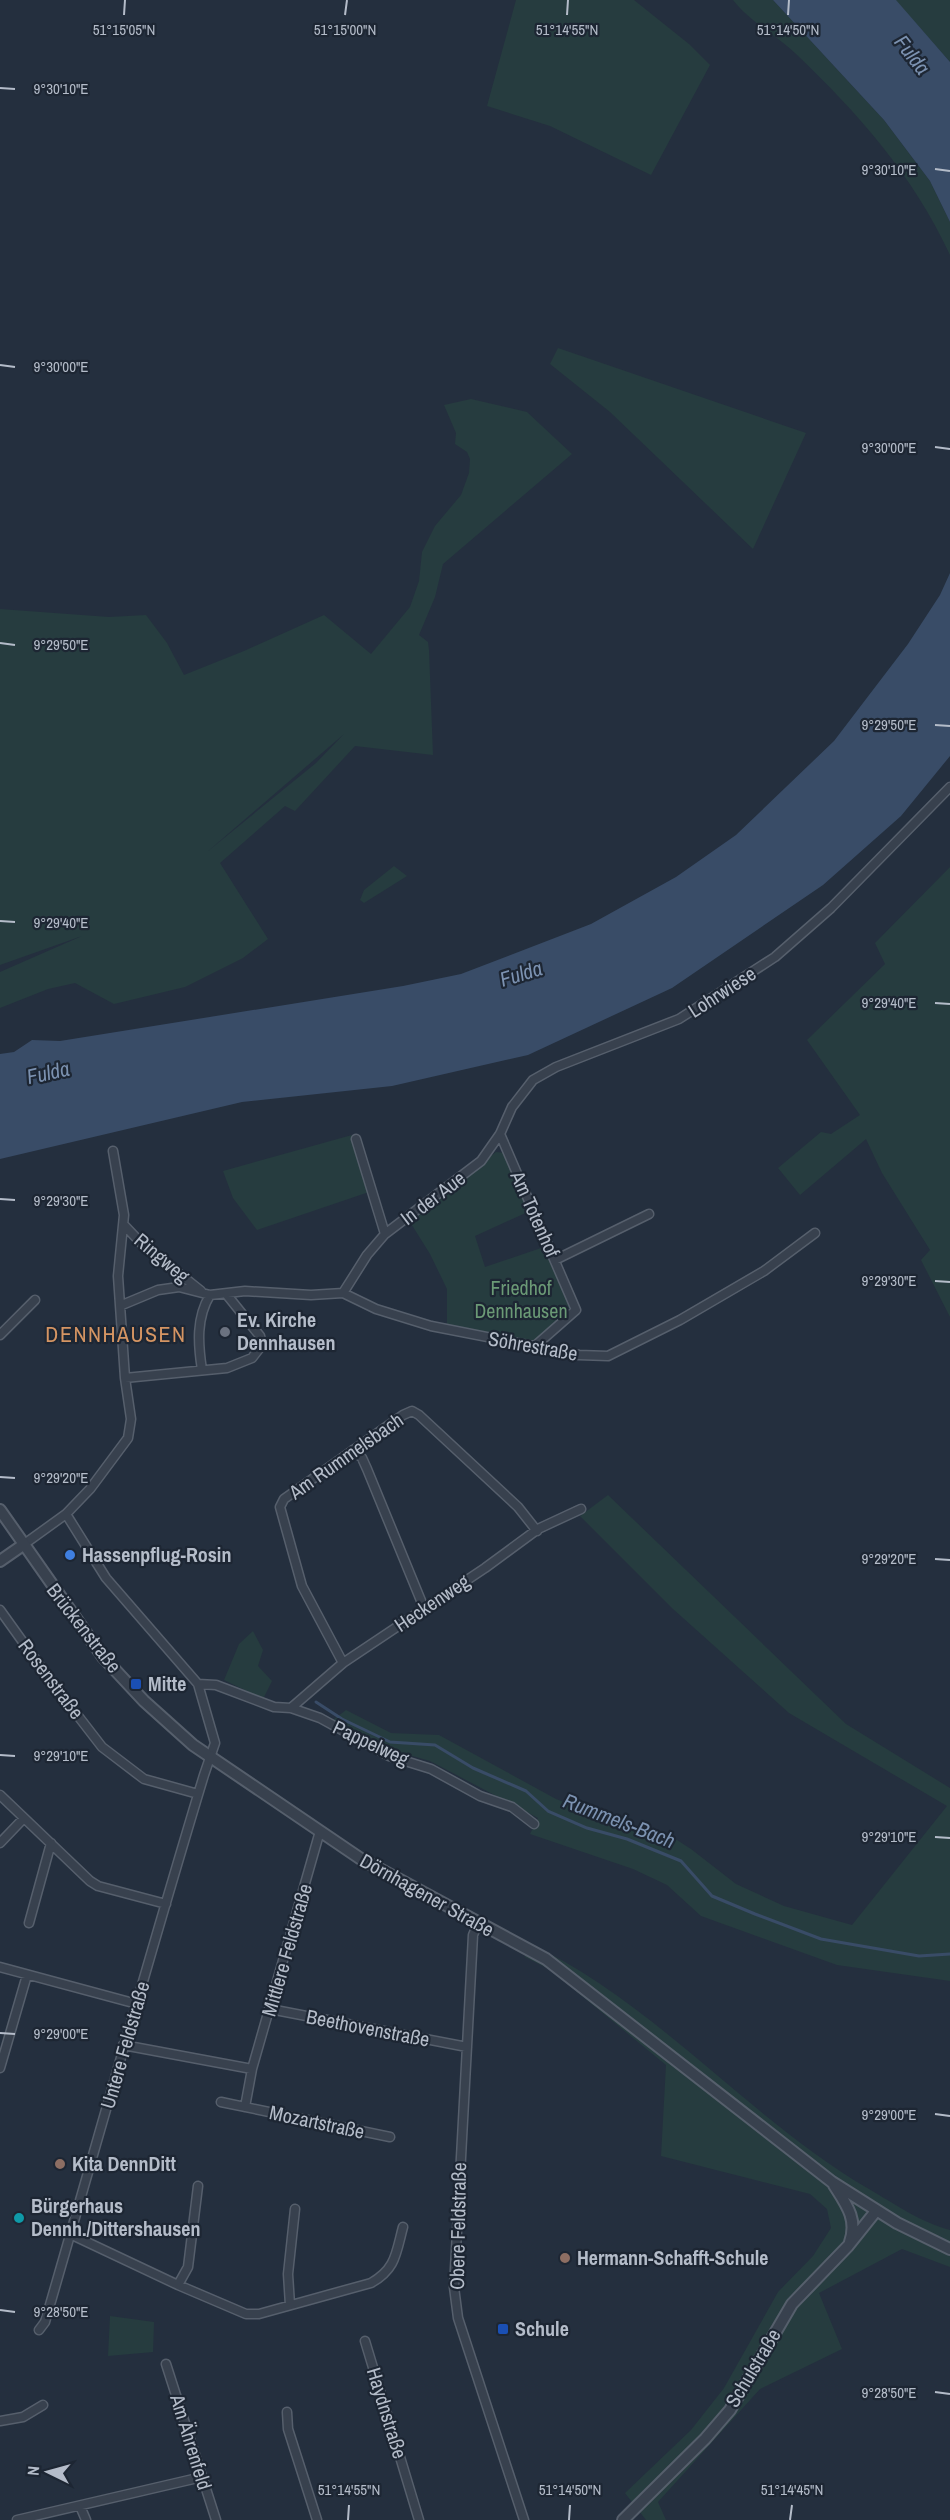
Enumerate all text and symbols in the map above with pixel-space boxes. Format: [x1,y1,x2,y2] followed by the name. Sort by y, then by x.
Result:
[93,19,155,40] text: 51°15'05"N
[314,19,376,40] text: 51°15'00"N
[536,19,598,40] text: 51°14'55"N
[757,19,819,40] text: 51°14'50"N
[888,29,937,81] water label: Fulda
[33,78,89,99] text: 9°30'10"E
[861,159,917,180] text: 9°30'10"E
[33,356,89,377] text: 9°30'00"E
[861,437,917,458] text: 9°30'00"E
[33,634,89,655] text: 9°29'50"E
[861,714,917,735] text: 9°29'50"E
[33,912,89,933] text: 9°29'40"E
[496,953,546,994] water label: Fulda
[683,960,761,1024] street label: Lohrwiese
[861,992,917,1013] text: 9°29'40"E
[24,1054,72,1091] water label: Fulda
[395,1164,471,1231] street label: In der Aue
[504,1165,567,1262] street label: Am Totenhof
[33,1190,89,1211] text: 9°29'30"E
[129,1226,196,1289] street label: Ringweg
[861,1270,917,1291] text: 9°29'30"E
[475,1274,568,1324] park label: Friedhof Dennhausen
[237,1306,335,1356] place label: Ev. Kirche Dennhausen
[45,1319,187,1349] district label: DENNHAUSEN
[486,1324,580,1367] street label: Söhrestraße
[218,1325,232,1339] marker: Ev. Kirche Dennhausen
[282,1406,408,1506] street label: Am Rummelsbach
[33,1467,89,1488] text: 9°29'20"E
[82,1541,231,1568] place label: Hassenpflug-Rosin
[63,1548,77,1562] marker: Hassenpflug-Rosin
[861,1548,917,1569] text: 9°29'20"E
[389,1567,475,1638] street label: Heckenweg
[41,1577,128,1678] street label: Brückenstraße
[12,1633,90,1724] street label: Rosenstraße
[148,1670,186,1697] place label: Mitte
[129,1677,143,1691] marker: Mitte
[329,1713,414,1772] street label: Pappelweg
[33,1745,89,1766] text: 9°29'10"E
[559,1786,679,1855] water label: Rummels-Bach
[861,1826,917,1847] text: 9°29'10"E
[355,1847,499,1943] street label: Dörnhagener Straße
[255,1880,318,2019] street label: Mittlere Feldstraße
[93,1978,156,2112] street label: Untere Feldstraße
[304,2002,432,2053] street label: Beethovenstraße
[33,2023,89,2044] text: 9°29'00"E
[267,2098,367,2145] street label: Mozartstraße
[861,2104,917,2125] text: 9°29'00"E
[72,2150,176,2177] place label: Kita DennDitt
[53,2157,67,2171] marker: Kita DennDitt
[443,2162,472,2290] street label: Obere Feldstraße
[31,2192,201,2242] place label: Bürgerhaus Dennh./Dittershausen
[12,2211,26,2225] marker: Bürgerhaus Dennh./Dittershausen
[577,2244,768,2271] place label: Hermann-Schafft-Schule
[558,2251,572,2265] marker: Hermann-Schafft-Schule
[33,2301,89,2322] text: 9°28'50"E
[515,2315,569,2342] place label: Schule
[496,2322,510,2336] marker: Schule
[718,2323,787,2412] street label: Schulstraße
[361,2364,414,2462] street label: Haydnstraße
[861,2382,917,2403] text: 9°28'50"E
[164,2390,219,2493] street label: Am Ährenfeld
[18,2442,78,2502] north arrow
[22,2465,44,2476] text: N
[318,2479,380,2500] text: 51°14'55"N
[539,2479,601,2500] text: 51°14'50"N
[761,2479,823,2500] text: 51°14'45"N

